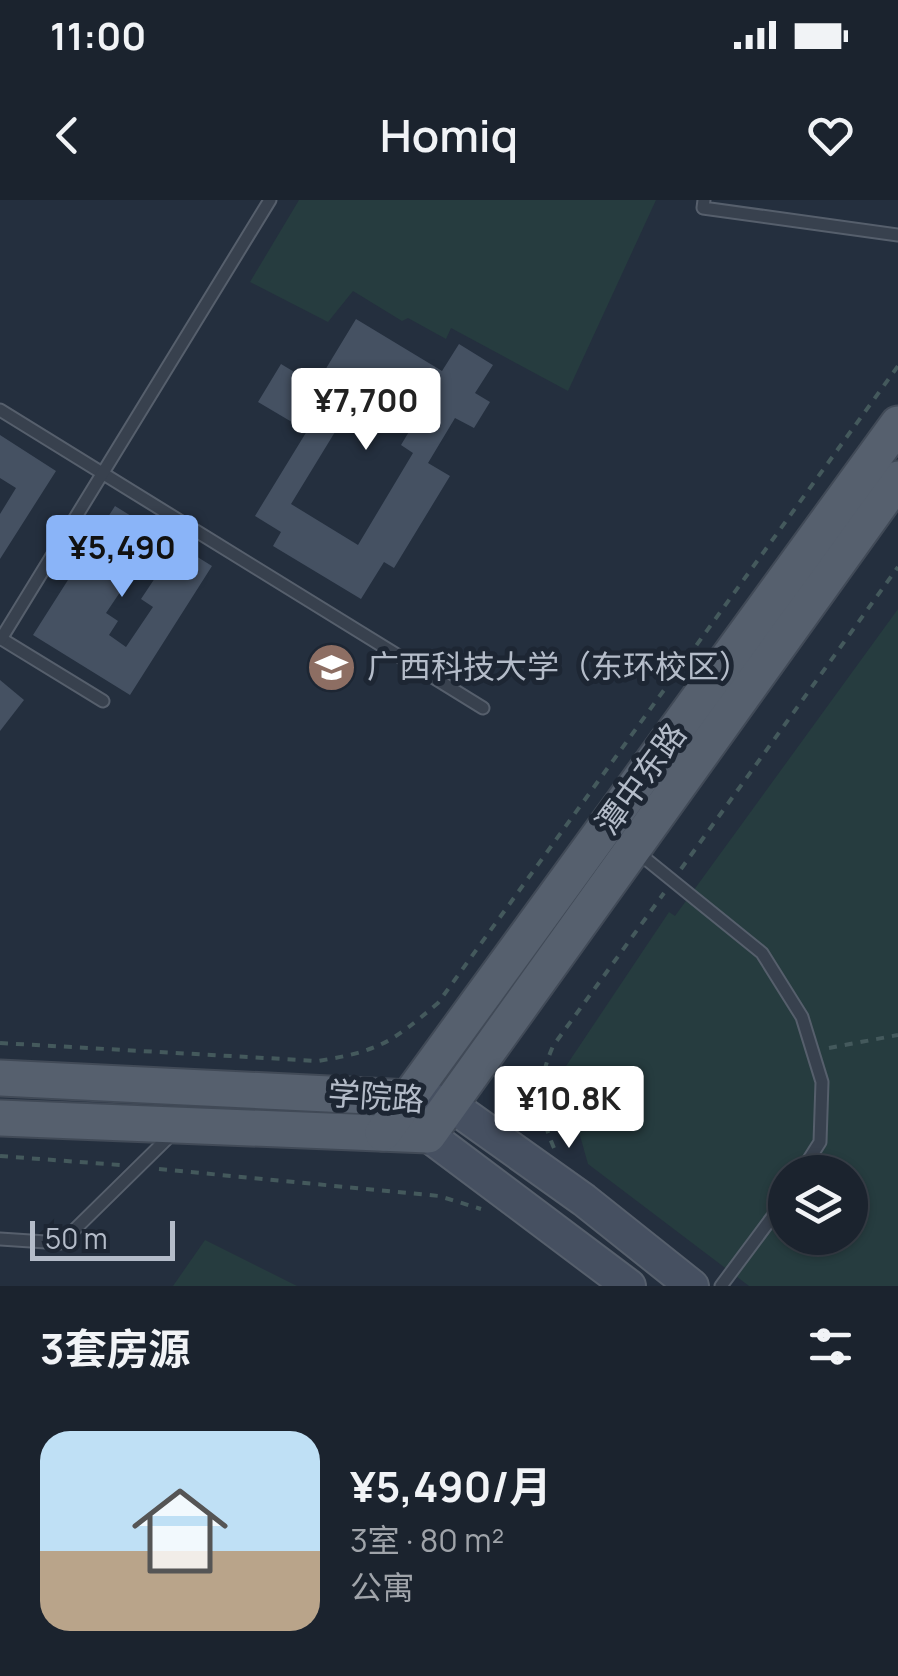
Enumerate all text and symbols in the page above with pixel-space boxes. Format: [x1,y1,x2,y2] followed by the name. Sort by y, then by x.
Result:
[50,9,146,61] text: 11:00
[380,104,518,166] text: Homiq
[40,108,95,163] icon: back
[803,108,858,163] icon: heart
[285,368,447,453] pin: ¥7,700
[313,378,419,422] text: ¥7,700
[41,515,203,600] pin: ¥5,490
[68,525,176,569] text: ¥5,490
[306,641,358,693] school or university icon: 广西科技大学（东环校区）
[367,644,751,688] place label: 广西科技大学（东环校区）
[585,714,696,843] street label: 潭中东路
[488,1066,650,1151] pin: ¥10.8K
[327,1071,425,1121] street label: 学院路
[517,1076,621,1120] text: ¥10.8K
[768,1155,868,1255] map controls
[768,1155,868,1255] button: layers
[30,1216,175,1260] scale bar
[45,1219,108,1257] text: 50 m
[40,1319,190,1377] text: 3套房源
[803,1319,858,1374] icon: filters
[350,1457,551,1515] text: ¥5,490/月
[120,1471,240,1591] icon: home
[350,1518,504,1562] text: 3室 · 80 m²
[350,1565,414,1609] text: 公寓

